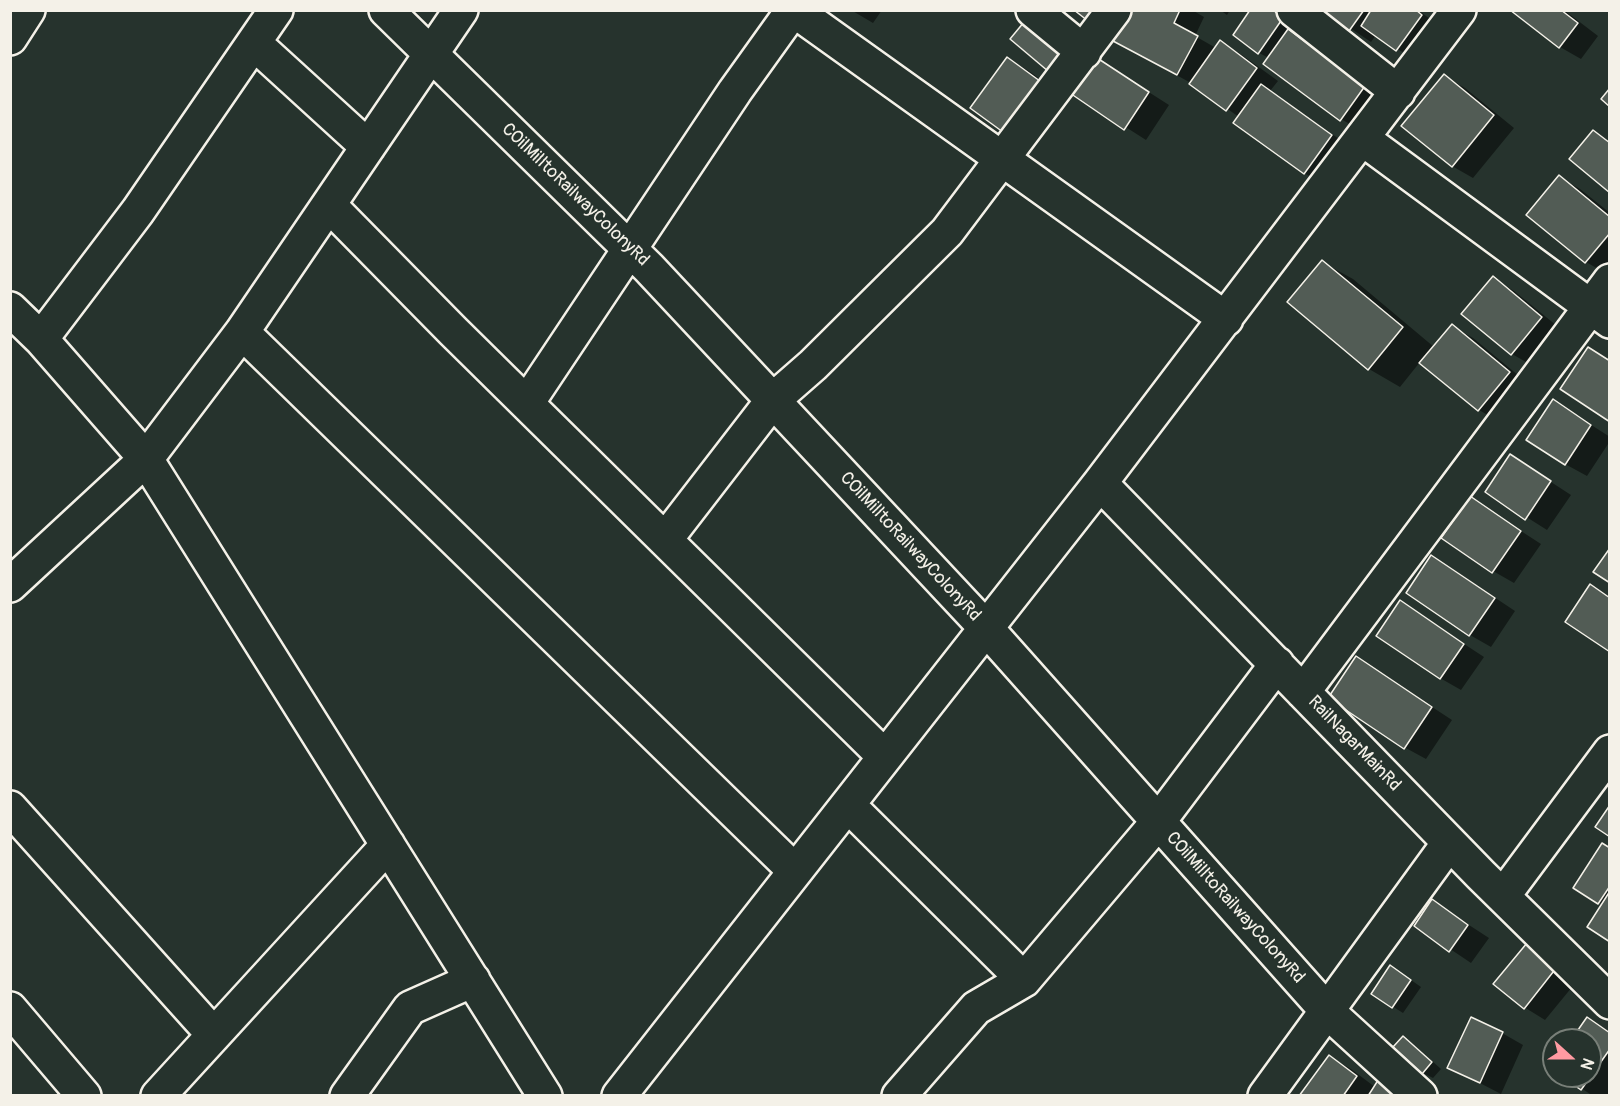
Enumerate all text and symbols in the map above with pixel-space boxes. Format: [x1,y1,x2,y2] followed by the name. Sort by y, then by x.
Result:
[497,119,653,271] street label: COilMilltoRailwayColonyRd
[835,468,985,626] street label: COilMilltoRailwayColonyRd
[1303,692,1405,796] street label: RailNagarMainRd
[1161,828,1309,988] street label: COilMilltoRailwayColonyRd
[1542,1028,1602,1088] north arrow
[1576,1055,1598,1072] text: N

